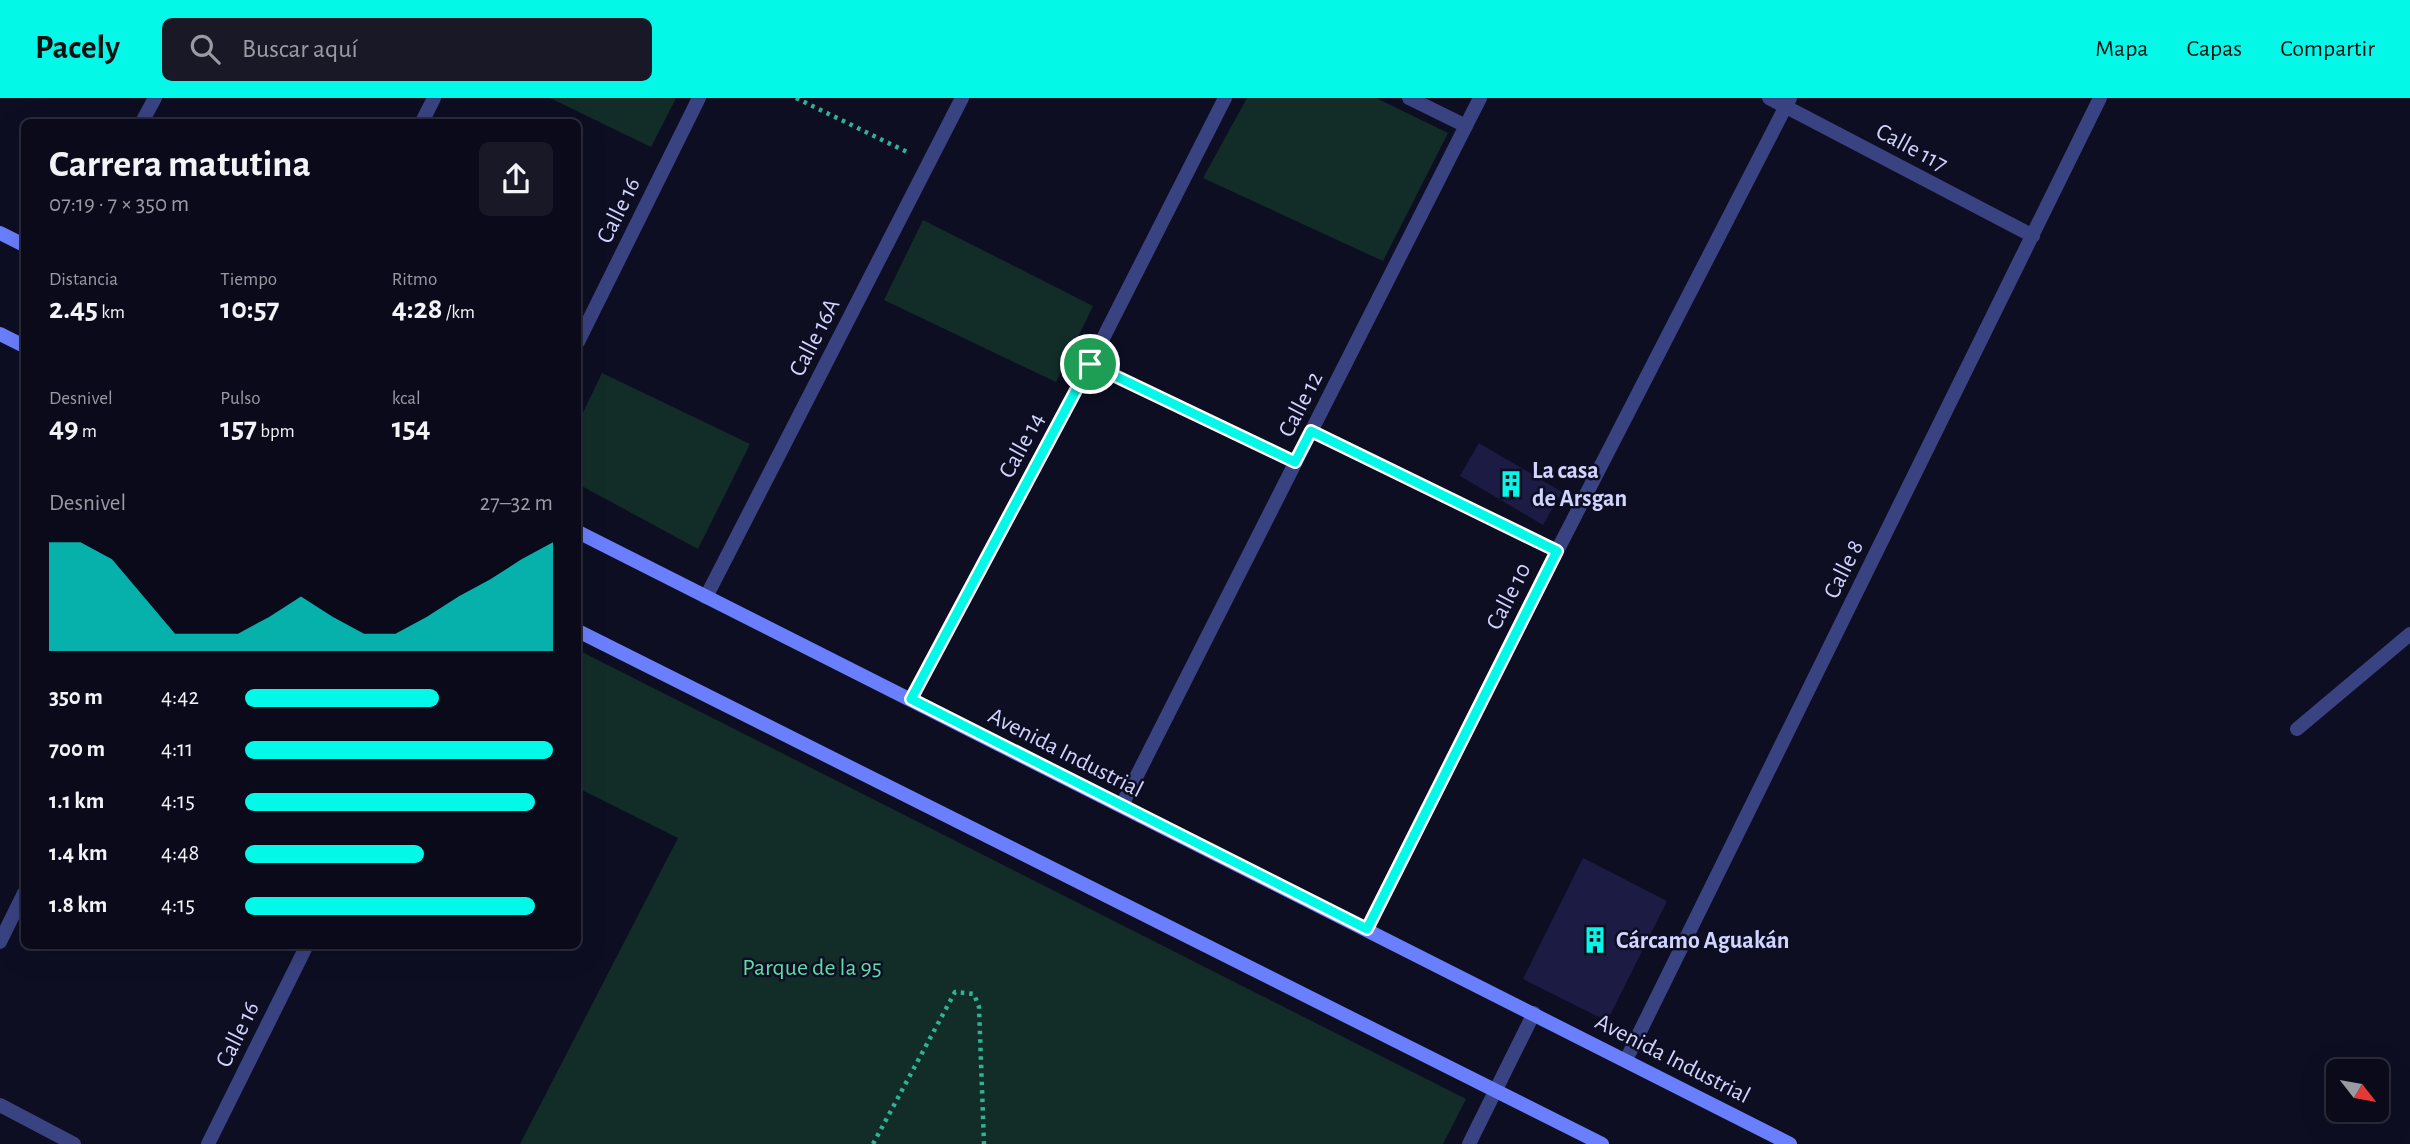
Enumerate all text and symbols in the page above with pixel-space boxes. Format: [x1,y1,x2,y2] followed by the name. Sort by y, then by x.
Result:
[162,18,652,81] search box
[186,30,224,68] icon: search
[35,32,120,65] text: Pacely
[242,36,358,62] text: Buscar aquí
[2095,37,2148,61] text: Mapa
[2186,37,2242,61] text: Capas
[2280,37,2375,61] text: Compartir
[1872,119,1951,177] street label: Calle 117
[479,142,553,216] button: share
[49,146,311,184] text: Carrera matutina
[593,174,645,247] street label: Calle 16
[49,193,189,216] text: 07:19 · 7 × 350 m
[49,270,118,289] text: Distancia
[220,270,277,289] text: Tiempo
[392,270,437,289] text: Ritmo
[49,294,98,324] text: 2.45
[220,294,280,324] text: 10:57
[392,294,443,324] text: 4:28
[785,295,845,380] street label: Calle 16A
[98,303,125,322] text: km
[443,303,475,322] text: /km
[1060,334,1120,394] pin
[1071,345,1109,383] icon: arrive
[1274,368,1327,441] street label: Calle 12
[49,389,113,408] text: Desnivel
[220,389,261,408] text: Pulso
[392,389,421,408] text: kcal
[995,409,1049,482] street label: Calle 14
[49,413,79,443] text: 49
[220,413,257,443] text: 157
[392,413,431,443] text: 154
[79,422,97,441] text: m
[257,422,295,441] text: bpm
[1532,459,1627,511] place label: La casa de Arsgan
[1496,469,1526,499] building icon: La casa de Arsgan
[49,492,126,515] text: Desnivel
[480,492,553,515] text: 27–32 m
[1820,536,1868,602] street label: Calle 8
[1482,559,1536,634] street label: Calle 10
[49,686,103,709] text: 350 m
[161,686,199,709] text: 4:42
[984,704,1147,802] street label: Avenida Industrial
[49,738,105,761] text: 700 m
[161,738,193,761] text: 4:11
[49,790,104,813] text: 1.1 km
[161,790,195,813] text: 4:15
[49,842,108,865] text: 1.4 km
[161,842,199,865] text: 4:48
[49,894,107,917] text: 1.8 km
[161,894,195,917] text: 4:15
[1580,925,1610,955] building icon: Cárcamo Aguakán
[1616,929,1789,953] place label: Cárcamo Aguakán
[742,956,882,980] park label: Parque de la 95
[212,998,264,1071] street label: Calle 16
[1591,1010,1754,1108] street label: Avenida Industrial
[2326,1059,2389,1122] north arrow
[2326,1059,2389,1122] map controls

